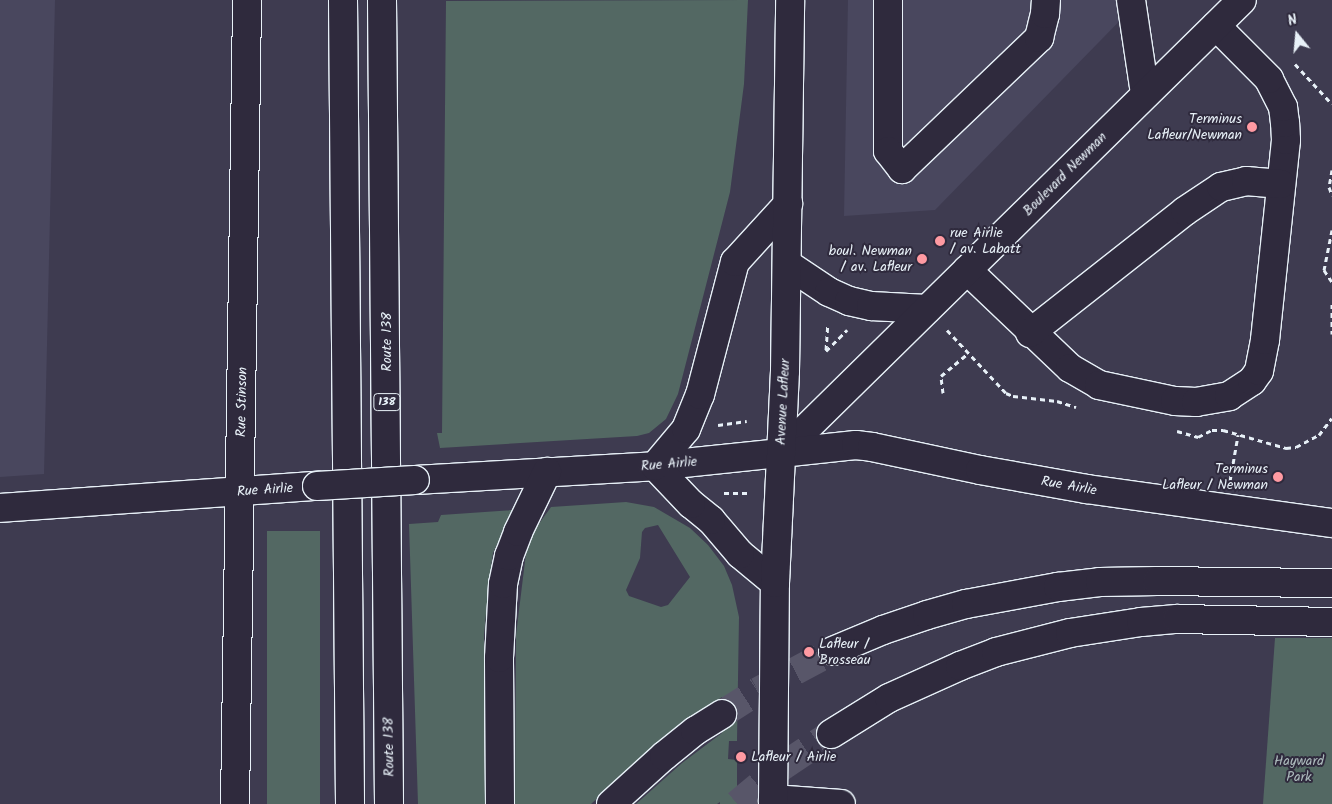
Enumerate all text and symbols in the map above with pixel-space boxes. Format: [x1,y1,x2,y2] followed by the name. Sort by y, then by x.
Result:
[1285,9,1300,32] text: N
[1272,10,1322,60] north arrow
[1147,111,1242,144] place label: Terminus Lafleur/Newman
[1246,121,1258,133] marker: Terminus Lafleur/Newman
[1020,129,1110,219] street label: Boulevard Newman
[950,225,1021,258] place label: rue Airlie / av. Labatt
[934,235,946,247] marker: rue Airlie / av. Labatt
[829,243,912,276] place label: boul. Newman / av. Lafleur
[916,253,928,265] marker: boul. Newman / av. Lafleur
[379,312,395,372] street label: Route 138
[772,358,794,446] street label: Avenue Lafleur
[233,367,251,437] street label: Rue Stinson
[373,392,401,412] road number: 138
[640,453,698,475] street label: Rue Airlie
[1162,461,1268,494] place label: Terminus Lafleur / Newman
[1272,471,1284,483] marker: Terminus Lafleur / Newman
[1040,473,1098,499] street label: Rue Airlie
[236,480,294,500] street label: Rue Airlie
[819,636,870,669] place label: Lafleur / Brosseau
[803,646,815,658] marker: Lafleur / Brosseau
[380,717,398,777] street label: Route 138
[751,749,836,765] place label: Lafleur / Airlie
[735,751,747,763] marker: Lafleur / Airlie
[1274,753,1324,786] park label: Hayward Park

